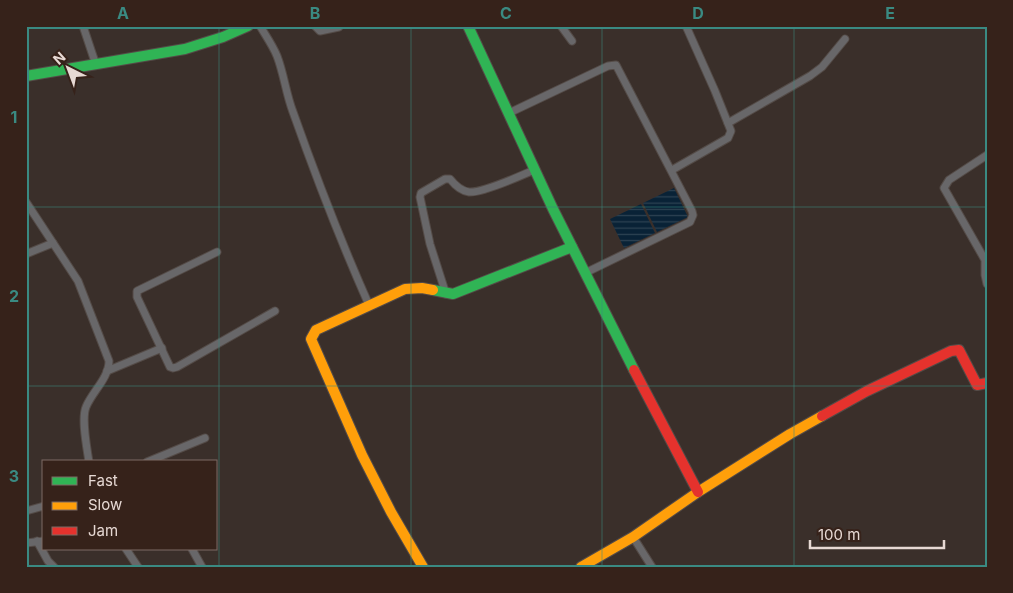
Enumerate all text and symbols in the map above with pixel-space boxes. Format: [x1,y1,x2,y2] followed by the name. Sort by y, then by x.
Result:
[117,3,129,23] text: A
[310,3,320,23] text: B
[500,3,512,23] text: C
[692,3,704,23] text: D
[885,3,895,23] text: E
[42,42,92,92] north arrow
[49,48,69,68] text: N
[11,107,17,127] text: 1
[9,286,19,306] text: 2
[42,460,218,550] legend
[9,466,19,486] text: 3
[88,471,118,490] text: Fast
[88,495,122,514] text: Slow
[810,518,944,550] scale bar
[88,521,118,540] text: Jam
[818,525,860,544] text: 100 m

